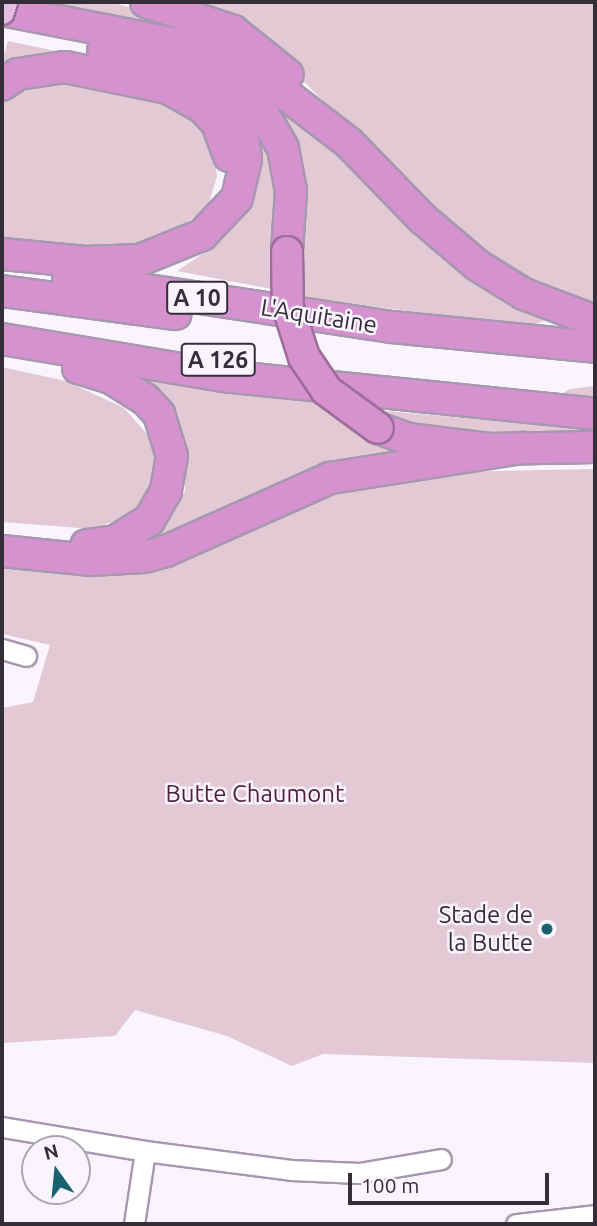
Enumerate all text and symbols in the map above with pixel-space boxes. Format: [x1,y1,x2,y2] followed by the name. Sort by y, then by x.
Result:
[166,278,228,318] road number: A 10
[259,293,379,339] street label: L'Aquitaine
[180,340,256,380] road number: A 126
[166,780,344,808] park label: Butte Chaumont
[439,901,533,957] place label: Stade de la Butte
[539,921,555,937] marker: Stade de la Butte
[21,1135,91,1205] north arrow
[41,1139,61,1164] text: N
[352,1160,553,1204] scale bar
[361,1173,419,1197] text: 100 m

